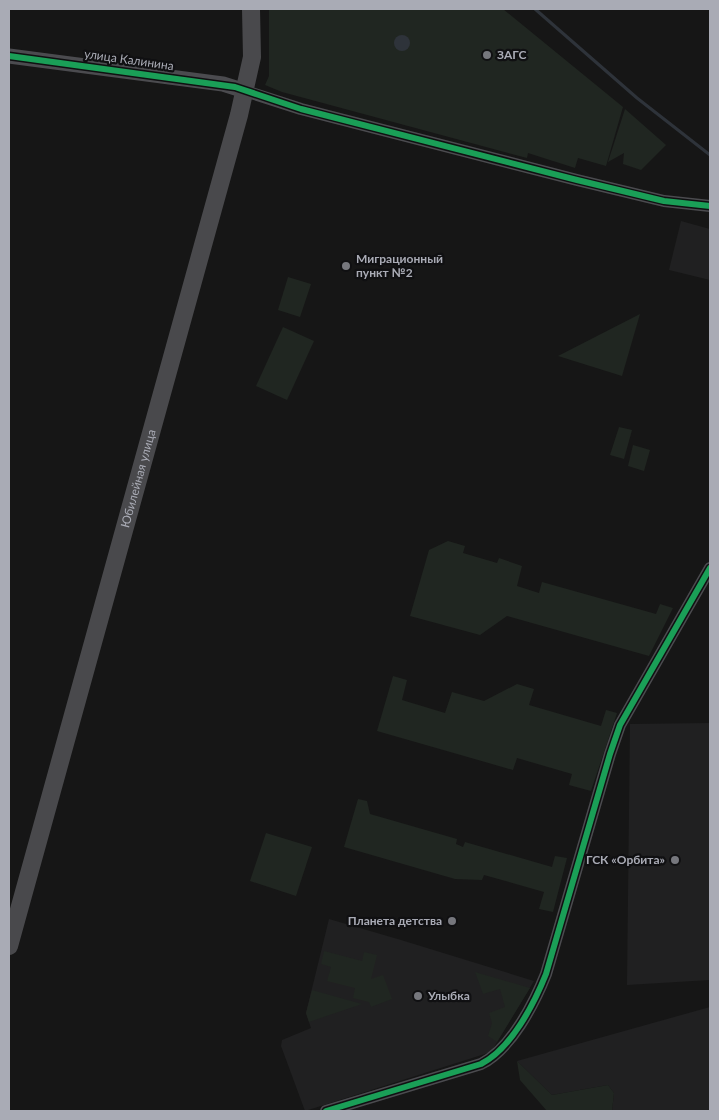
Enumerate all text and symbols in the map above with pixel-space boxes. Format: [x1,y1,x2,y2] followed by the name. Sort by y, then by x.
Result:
[83,46,175,73] street label: улица Калинина
[497,47,526,62] place label: ЗАГС
[481,49,493,61] marker: ЗАГС
[356,251,443,280] place label: Миграционный пункт №2
[340,260,352,272] marker: Миграционный пункт №2
[117,428,159,529] street label: Юбилейная улица
[586,852,665,867] place label: ГСК «Орбита»
[669,854,681,866] marker: ГСК «Орбита»
[348,913,442,928] place label: Планета детства
[446,915,458,927] marker: Планета детства
[427,988,470,1003] place label: Улыбка
[412,990,424,1002] marker: Улыбка

